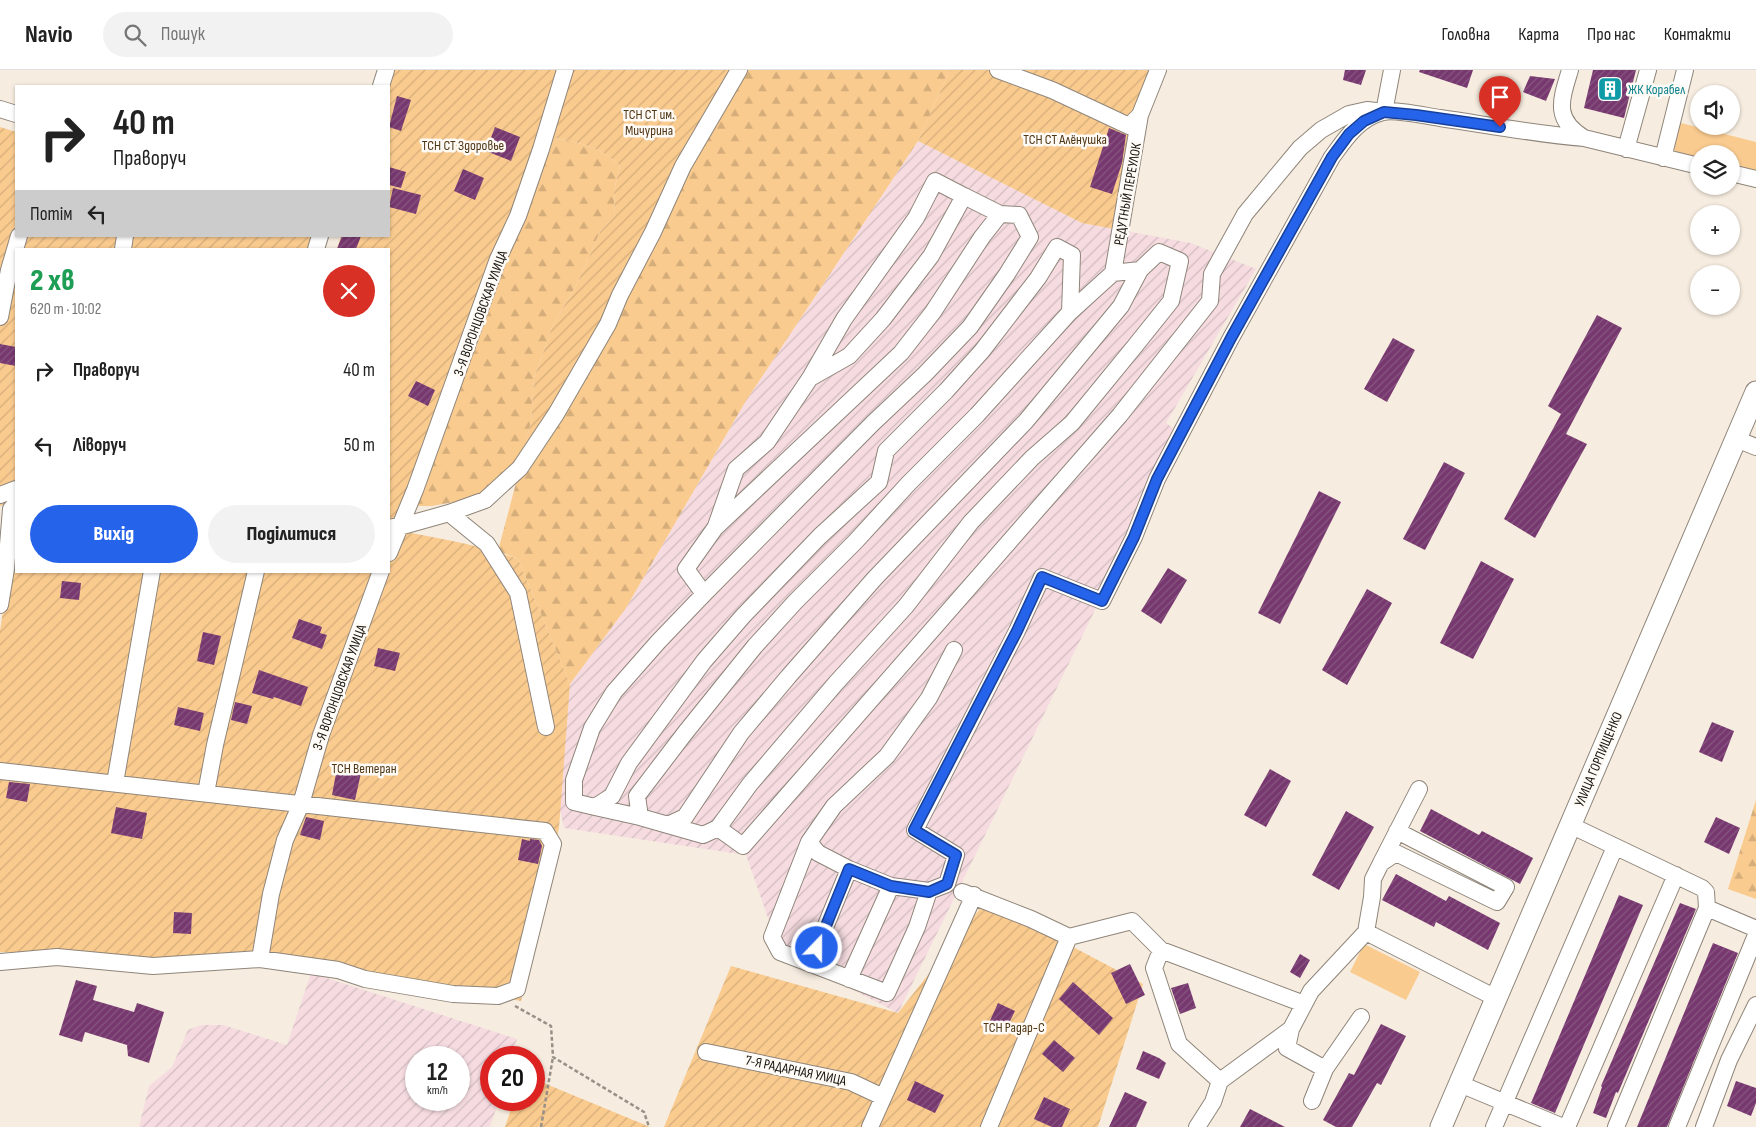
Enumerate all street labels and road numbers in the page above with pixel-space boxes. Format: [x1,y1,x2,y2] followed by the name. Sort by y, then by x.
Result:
[1110,141,1145,247] street label: РЕДУТНЫЙ ПЕРЕУЛОК
[450,247,511,378] street label: 3-Я ВОРОНЦОВСКАЯ УЛИЦА
[309,621,370,752] street label: 3-Я ВОРОНЦОВСКАЯ УЛИЦА
[1571,709,1626,809] street label: УЛИЦА ГОРПИЩЕНКО
[744,1051,849,1090] street label: 7-Я РАДАРНАЯ УЛИЦА

